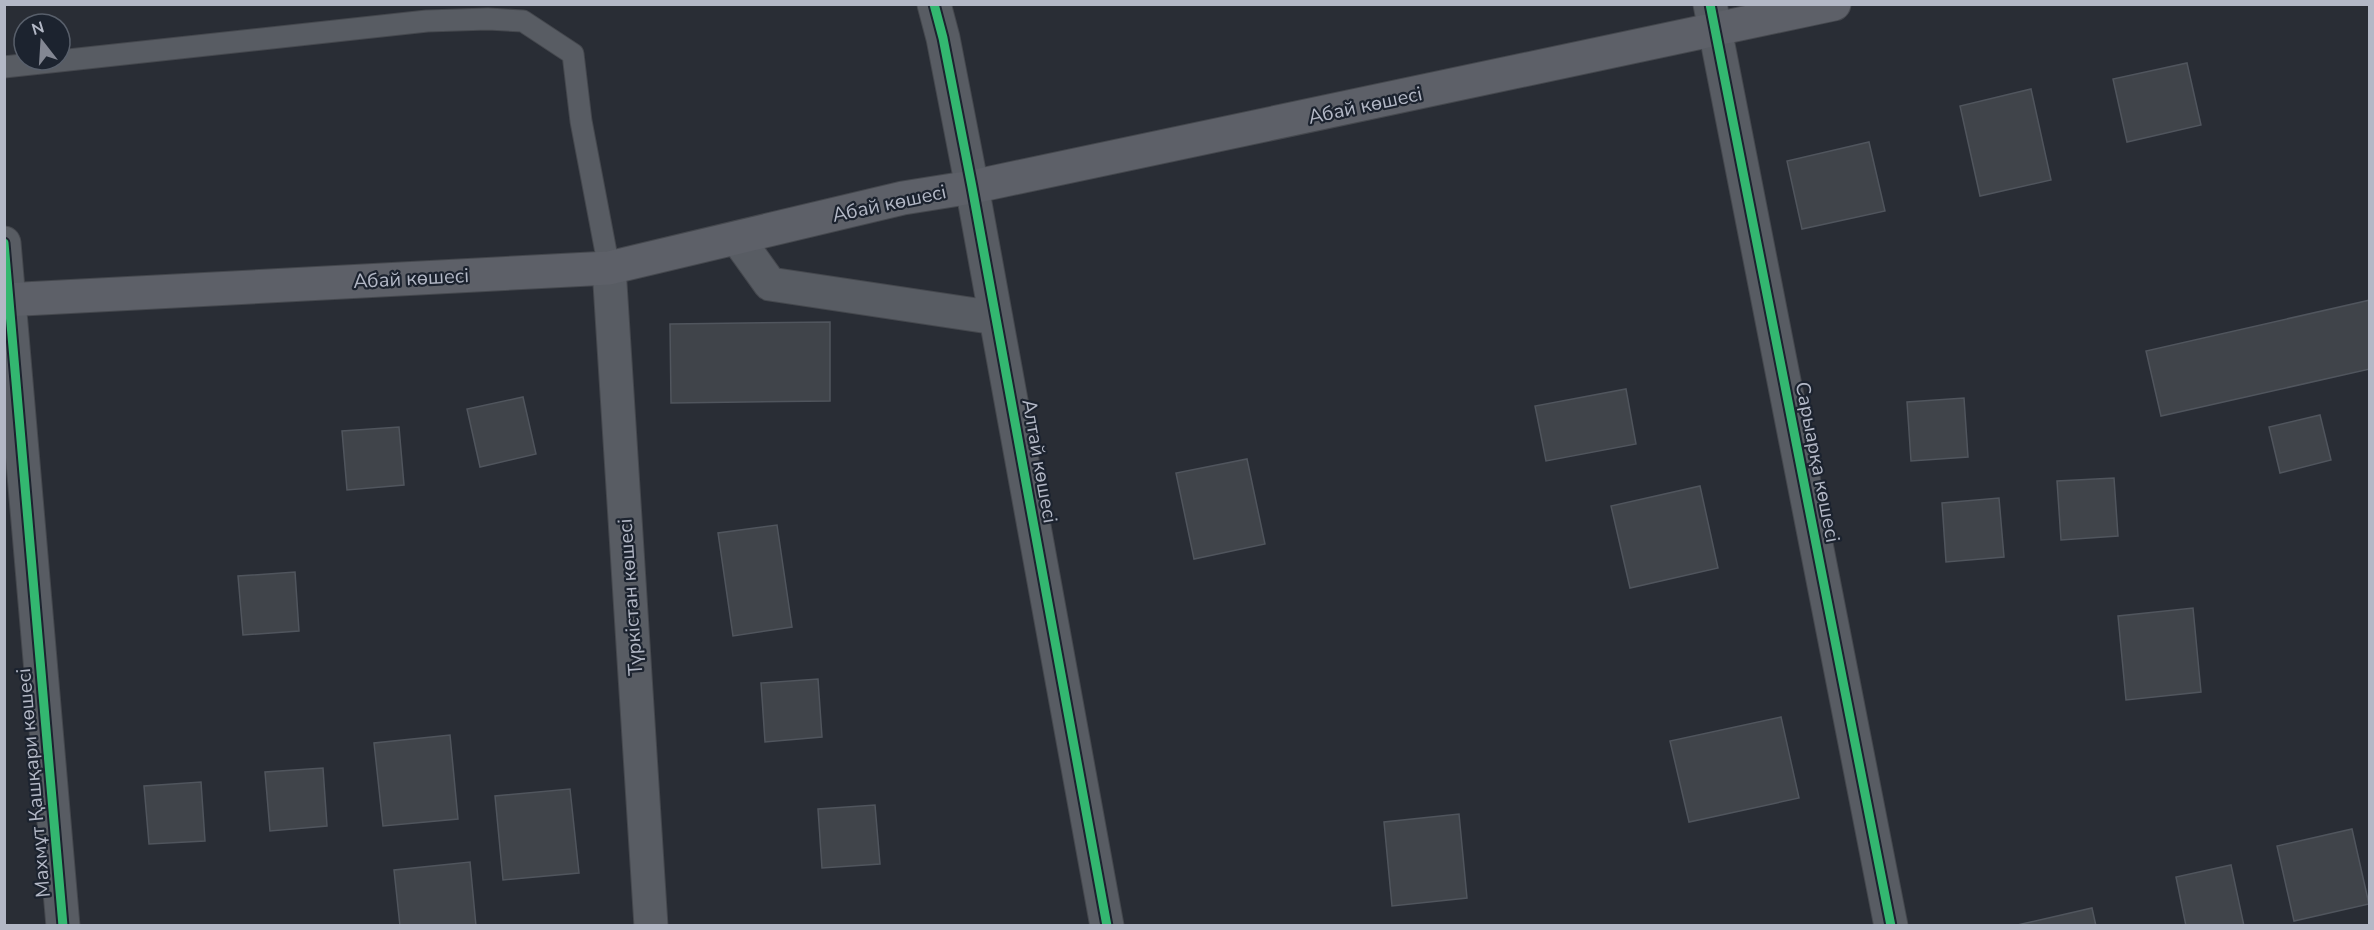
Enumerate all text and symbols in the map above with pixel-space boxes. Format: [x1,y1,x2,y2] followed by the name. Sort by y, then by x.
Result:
[12,12,72,72] north arrow
[29,16,47,41] text: N
[1306,80,1425,131] street label: Абай көшесі
[830,178,949,229] street label: Абай көшесі
[352,262,470,295] street label: Абай көшесі
[1789,379,1846,545] street label: Сарыарқа көшесі
[1015,397,1064,525] street label: Алтай көшесі
[612,518,649,676] street label: Түркістан көшесі
[10,667,57,899] street label: Махмұт Қашқари көшесі

